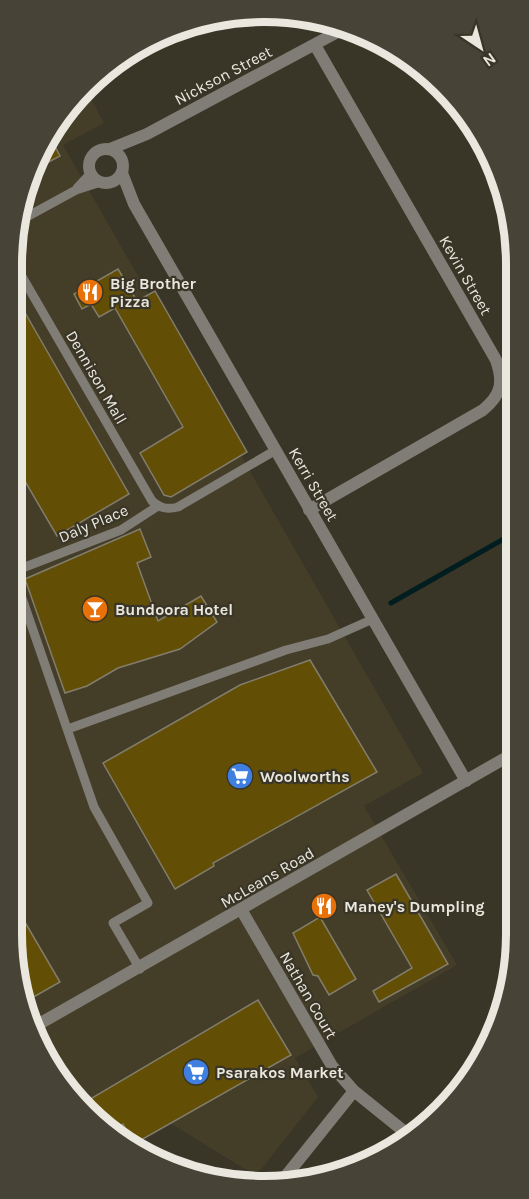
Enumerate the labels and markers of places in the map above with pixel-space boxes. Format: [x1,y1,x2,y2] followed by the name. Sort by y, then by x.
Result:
[110,274,196,311] place label: Big Brother Pizza
[75,277,105,307] restaurant icon: Big Brother Pizza
[80,594,110,624] bar icon: Bundoora Hotel
[115,600,233,619] place label: Bundoora Hotel
[225,761,255,791] supermarket icon: Woolworths
[260,767,350,786] place label: Woolworths
[309,891,339,921] restaurant icon: Maney's Dumpling
[344,897,485,916] place label: Maney's Dumpling
[181,1057,211,1087] supermarket icon: Psarakos Market
[216,1063,344,1082] place label: Psarakos Market

